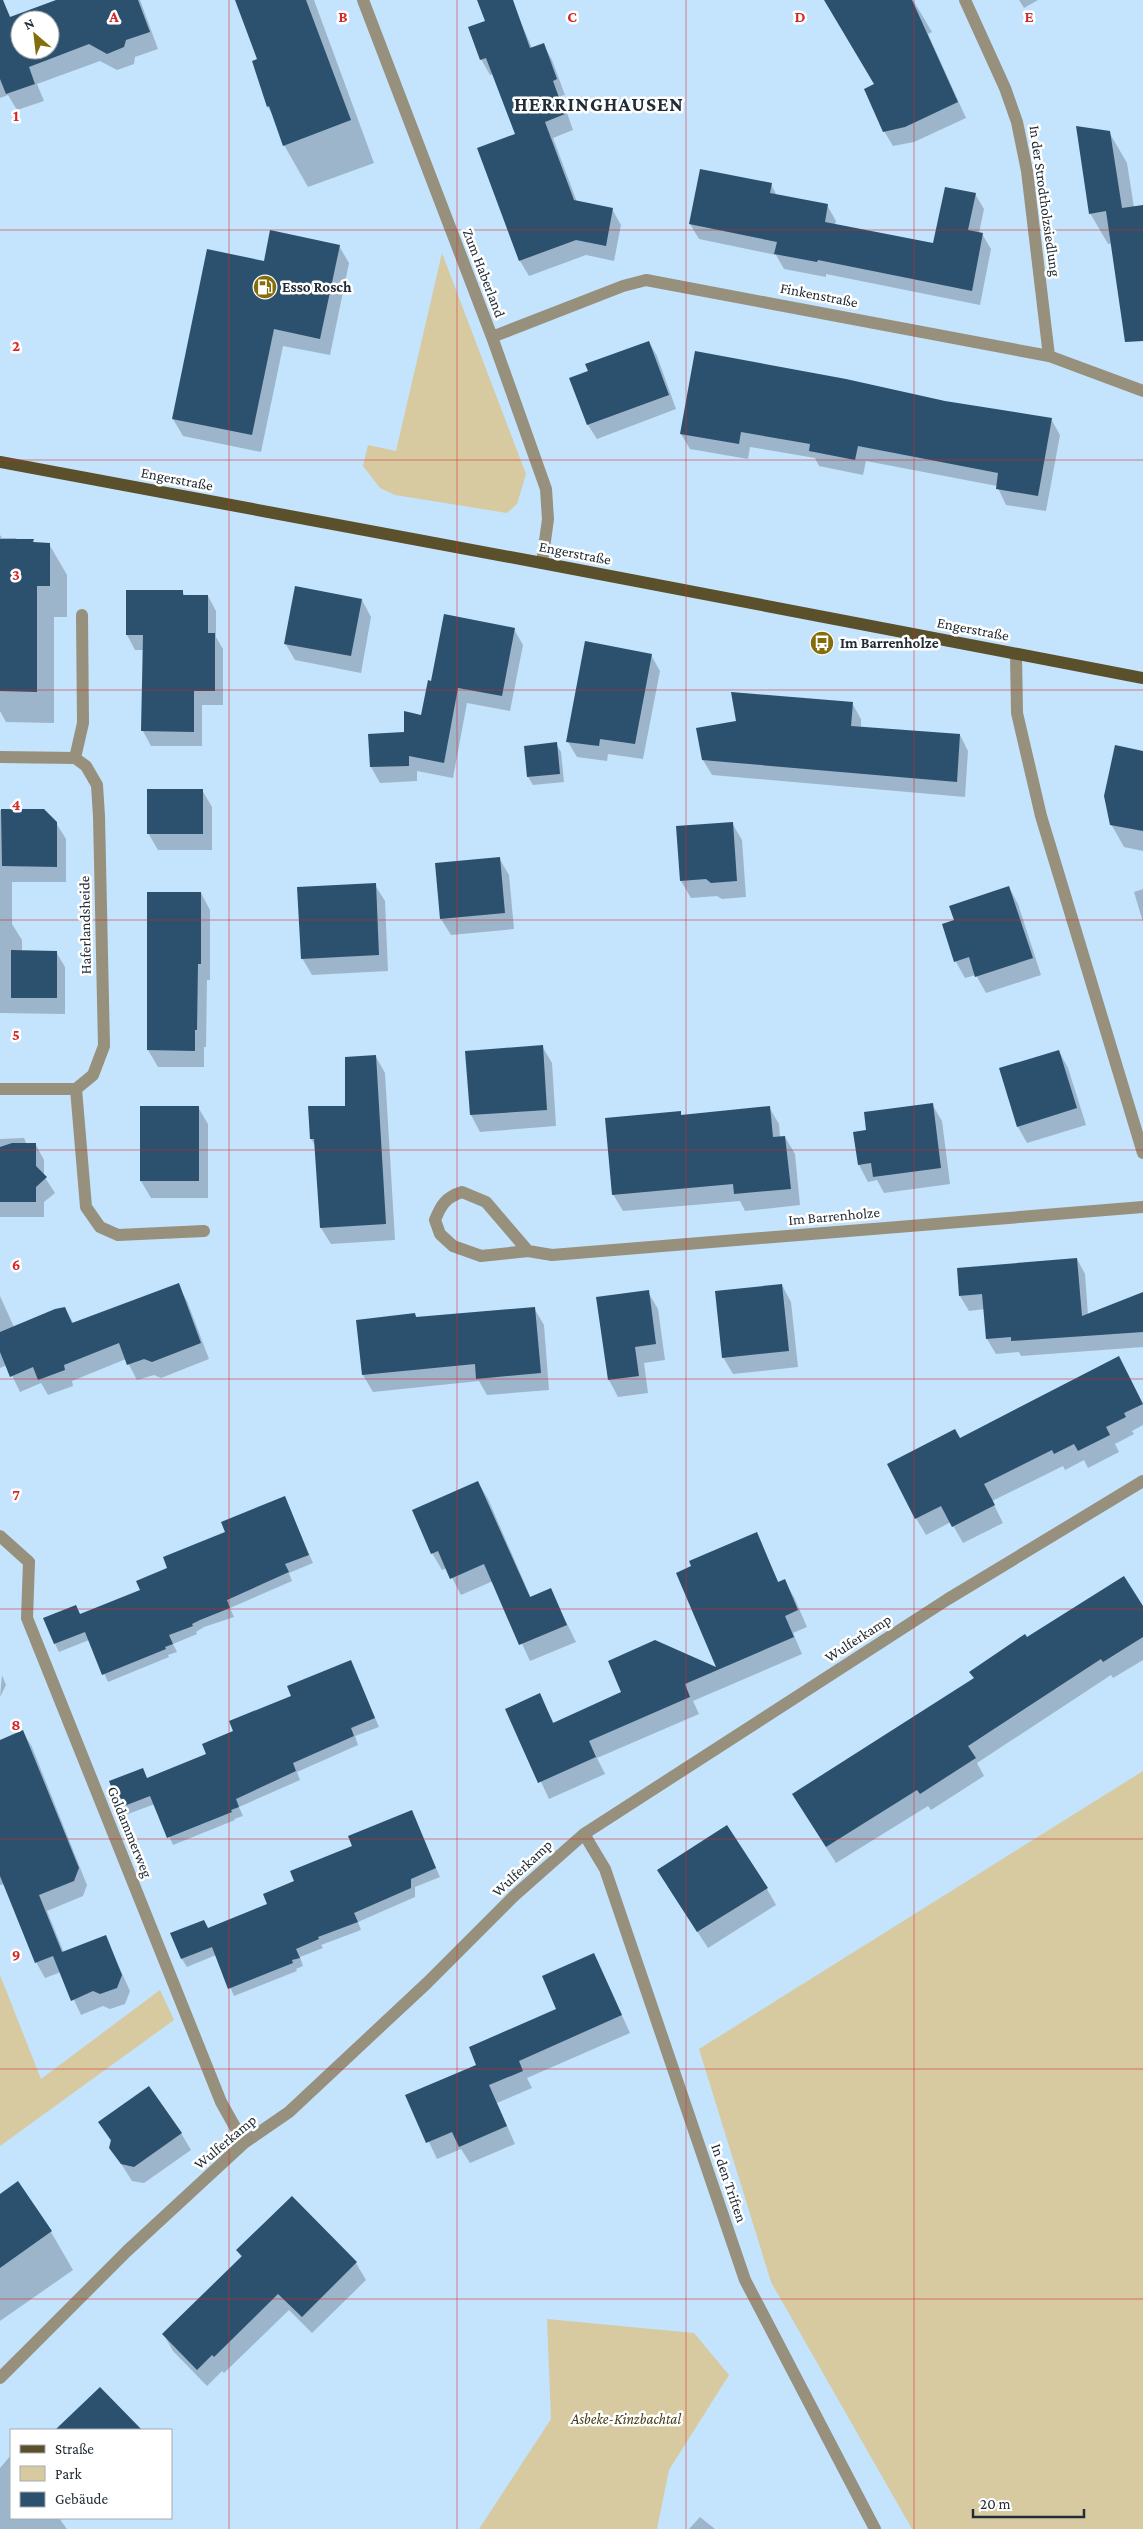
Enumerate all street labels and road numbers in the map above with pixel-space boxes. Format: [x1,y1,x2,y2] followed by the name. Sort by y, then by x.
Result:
[1025,124,1064,278] street label: In der Strodtholzsiedlung
[460,226,508,320] street label: Zum Haberland
[779,280,860,310] street label: Finkenstraße
[139,464,215,495] street label: Engerstraße
[537,538,613,569] street label: Engerstraße
[935,614,1011,645] street label: Engerstraße
[76,875,94,975] street label: Haferlandsheide
[788,1204,881,1228] street label: Im Barrenholze
[822,1611,895,1666] street label: Wulferkamp
[104,1784,155,1880] street label: Goldammerweg
[489,1836,556,1900] street label: Wulferkamp
[191,2111,260,2173] street label: Wulferkamp
[708,2142,750,2224] street label: In den Triften

